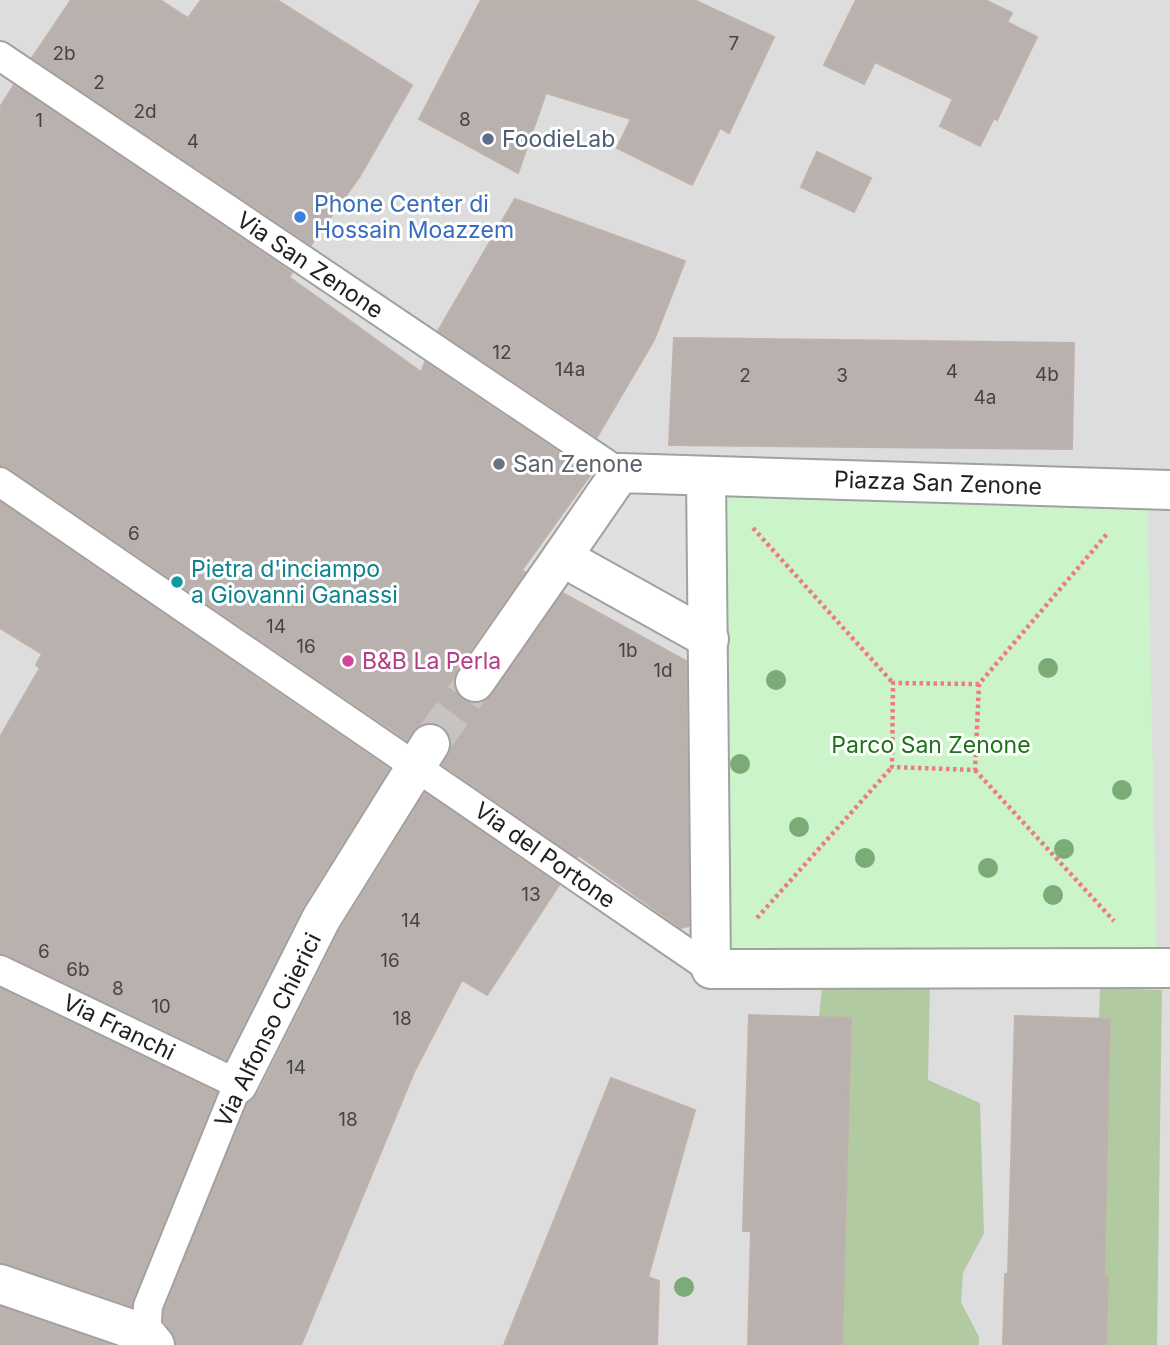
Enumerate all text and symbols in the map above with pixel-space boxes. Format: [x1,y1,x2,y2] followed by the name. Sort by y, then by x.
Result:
[729,32,739,55] house number: 7
[52,42,76,65] house number: 2b
[93,71,105,94] house number: 2
[133,100,157,123] house number: 2d
[459,108,471,131] house number: 8
[35,109,43,132] house number: 1
[502,125,615,153] place label: FoodieLab
[187,130,199,153] house number: 4
[480,131,496,147] marker: FoodieLab
[314,190,514,244] place label: Phone Center di Hossain Moazzem
[231,206,389,324] street label: Via San Zenone
[292,209,308,225] marker: Phone Center di Hossain Moazzem
[492,341,512,364] house number: 12
[555,358,585,381] house number: 14a
[946,360,958,383] house number: 4
[1035,363,1059,386] house number: 4b
[739,364,751,387] house number: 2
[836,364,848,387] house number: 3
[974,386,996,409] house number: 4a
[513,450,643,478] place label: San Zenone
[491,456,507,472] marker: San Zenone
[834,465,1042,501] street label: Piazza San Zenone
[128,522,140,545] house number: 6
[191,555,398,609] place label: Pietra d'inciampo a Giovanni Ganassi
[169,574,185,590] marker: Pietra d'inciampo a Giovanni Ganassi
[266,615,286,638] house number: 14
[296,635,316,658] house number: 16
[618,639,638,662] house number: 1b
[362,647,501,675] place label: B&B La Perla
[340,653,356,669] marker: B&B La Perla
[653,659,673,682] house number: 1d
[831,731,1031,759] park label: Parco San Zenone
[469,796,621,914] street label: Via del Portone
[521,883,541,906] house number: 13
[401,909,421,932] house number: 14
[209,928,327,1132] street label: Via Alfonso Chierici
[38,940,50,963] house number: 6
[380,949,400,972] house number: 16
[66,958,90,981] house number: 6b
[112,977,124,1000] house number: 8
[58,988,180,1066] street label: Via Franchi
[151,995,171,1018] house number: 10
[392,1007,412,1030] house number: 18
[286,1056,306,1079] house number: 14
[338,1108,358,1131] house number: 18

